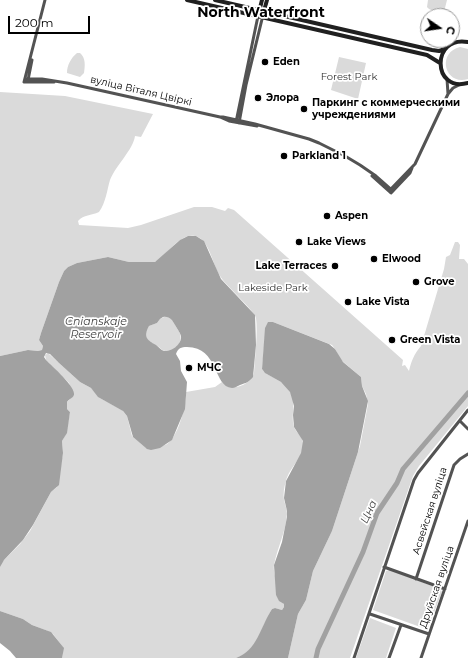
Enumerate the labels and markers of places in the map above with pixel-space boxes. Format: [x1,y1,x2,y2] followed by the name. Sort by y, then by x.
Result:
[273,56,300,68] place label: Eden
[260,57,270,67] marker: Eden
[266,92,299,104] place label: Элора
[253,93,263,103] marker: Элора
[312,97,460,120] place label: Паркинг с коммерческими учреждениями
[299,104,309,114] marker: Паркинг с коммерческими учреждениями
[292,150,346,162] place label: Parkland 1
[279,151,289,161] marker: Parkland 1
[335,210,368,222] place label: Aspen
[322,211,332,221] marker: Aspen
[307,236,366,248] place label: Lake Views
[294,237,304,247] marker: Lake Views
[382,253,421,265] place label: Elwood
[369,254,379,264] marker: Elwood
[255,260,327,272] place label: Lake Terraces
[330,261,340,271] marker: Lake Terraces
[424,276,454,288] place label: Grove
[411,277,421,287] marker: Grove
[356,296,410,308] place label: Lake Vista
[343,297,353,307] marker: Lake Vista
[400,334,460,346] place label: Green Vista
[387,335,397,345] marker: Green Vista
[197,362,221,374] place label: МЧС
[184,363,194,373] marker: МЧС

